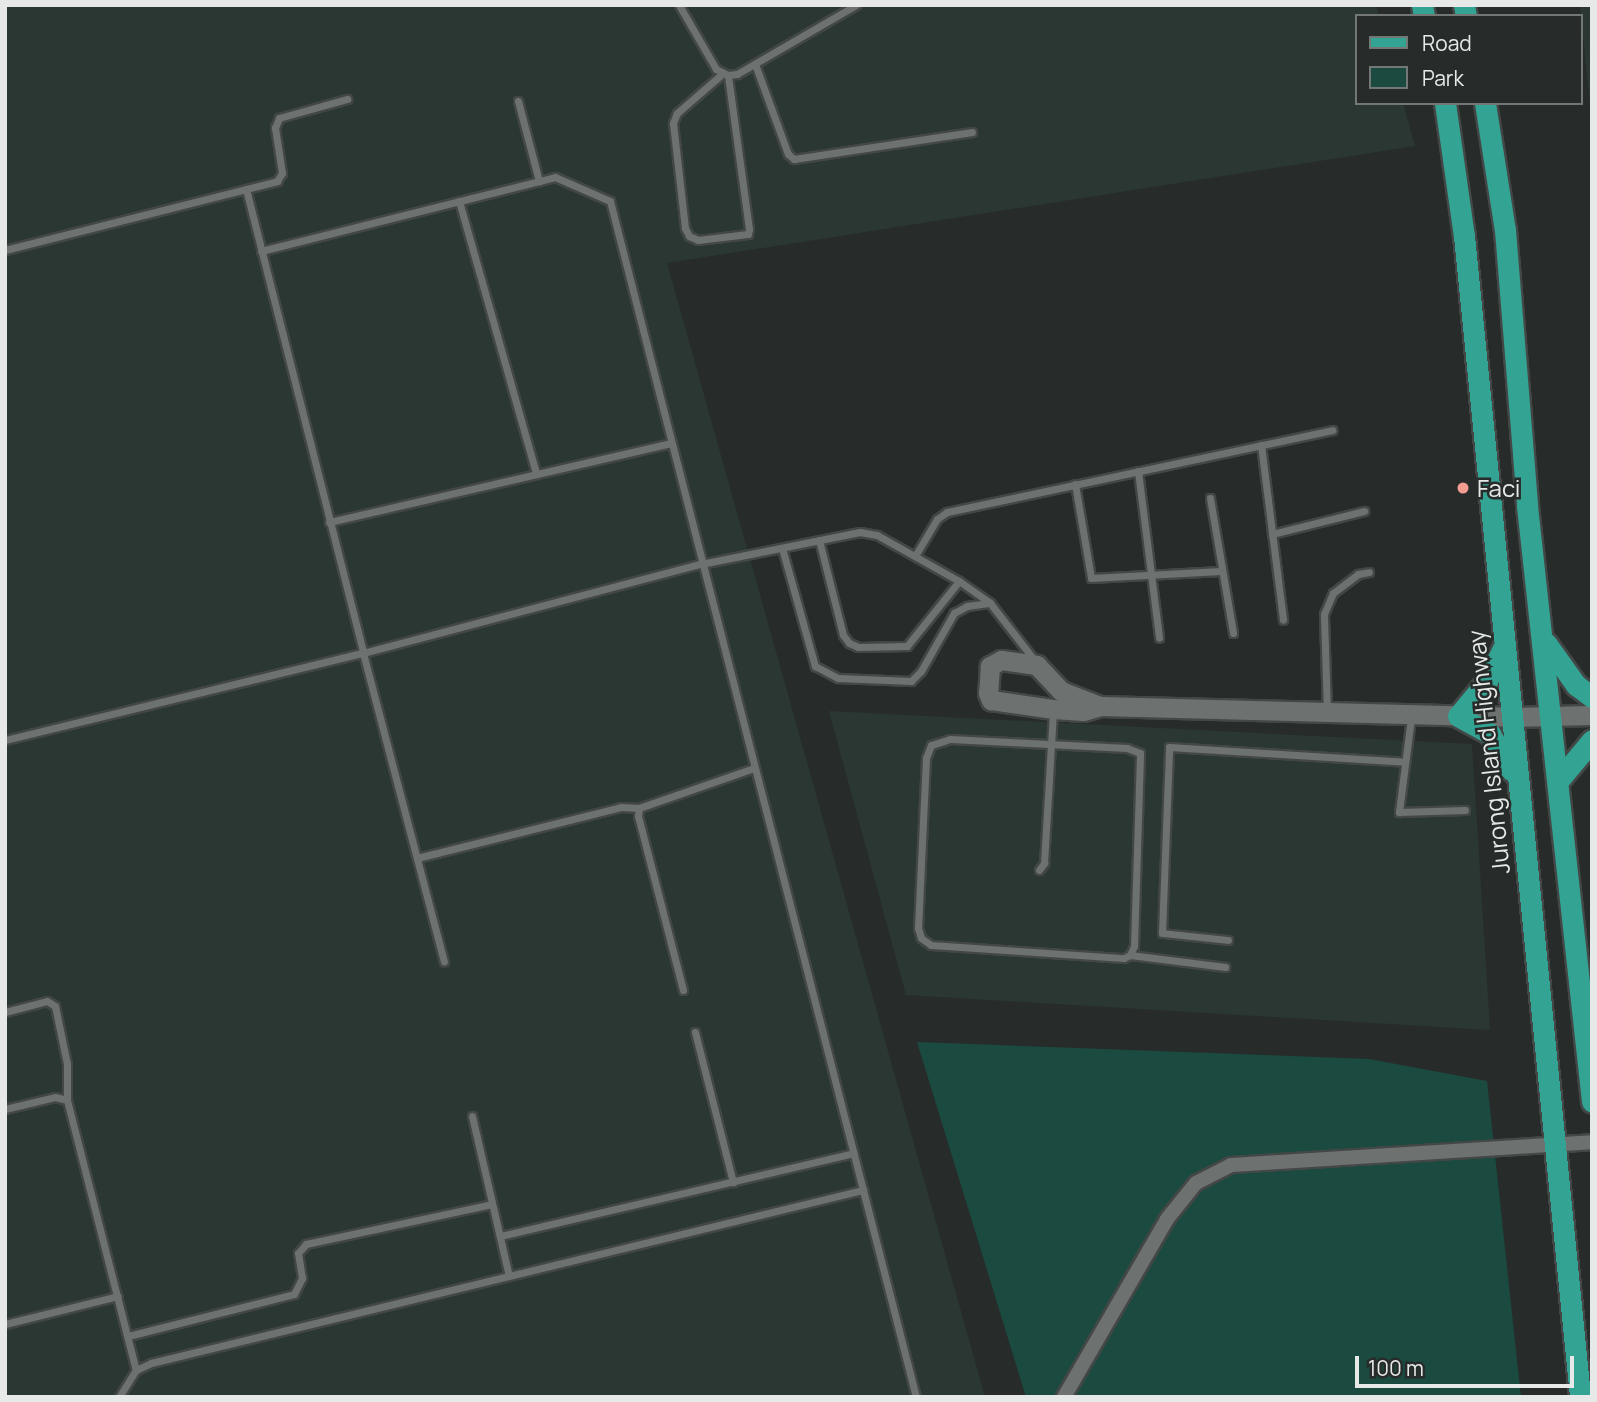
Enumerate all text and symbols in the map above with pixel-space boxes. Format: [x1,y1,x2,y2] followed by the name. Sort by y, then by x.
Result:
[1356,14,1583,105] legend
[1422,29,1472,57] text: Road
[1422,64,1464,92] text: Park
[1477,474,1520,502] place label: Faci
[1455,480,1471,496] marker: Faci
[1461,629,1515,875] street label: Jurong Island Highway
[1359,1342,1578,1386] scale bar
[1368,1354,1424,1382] text: 100 m

